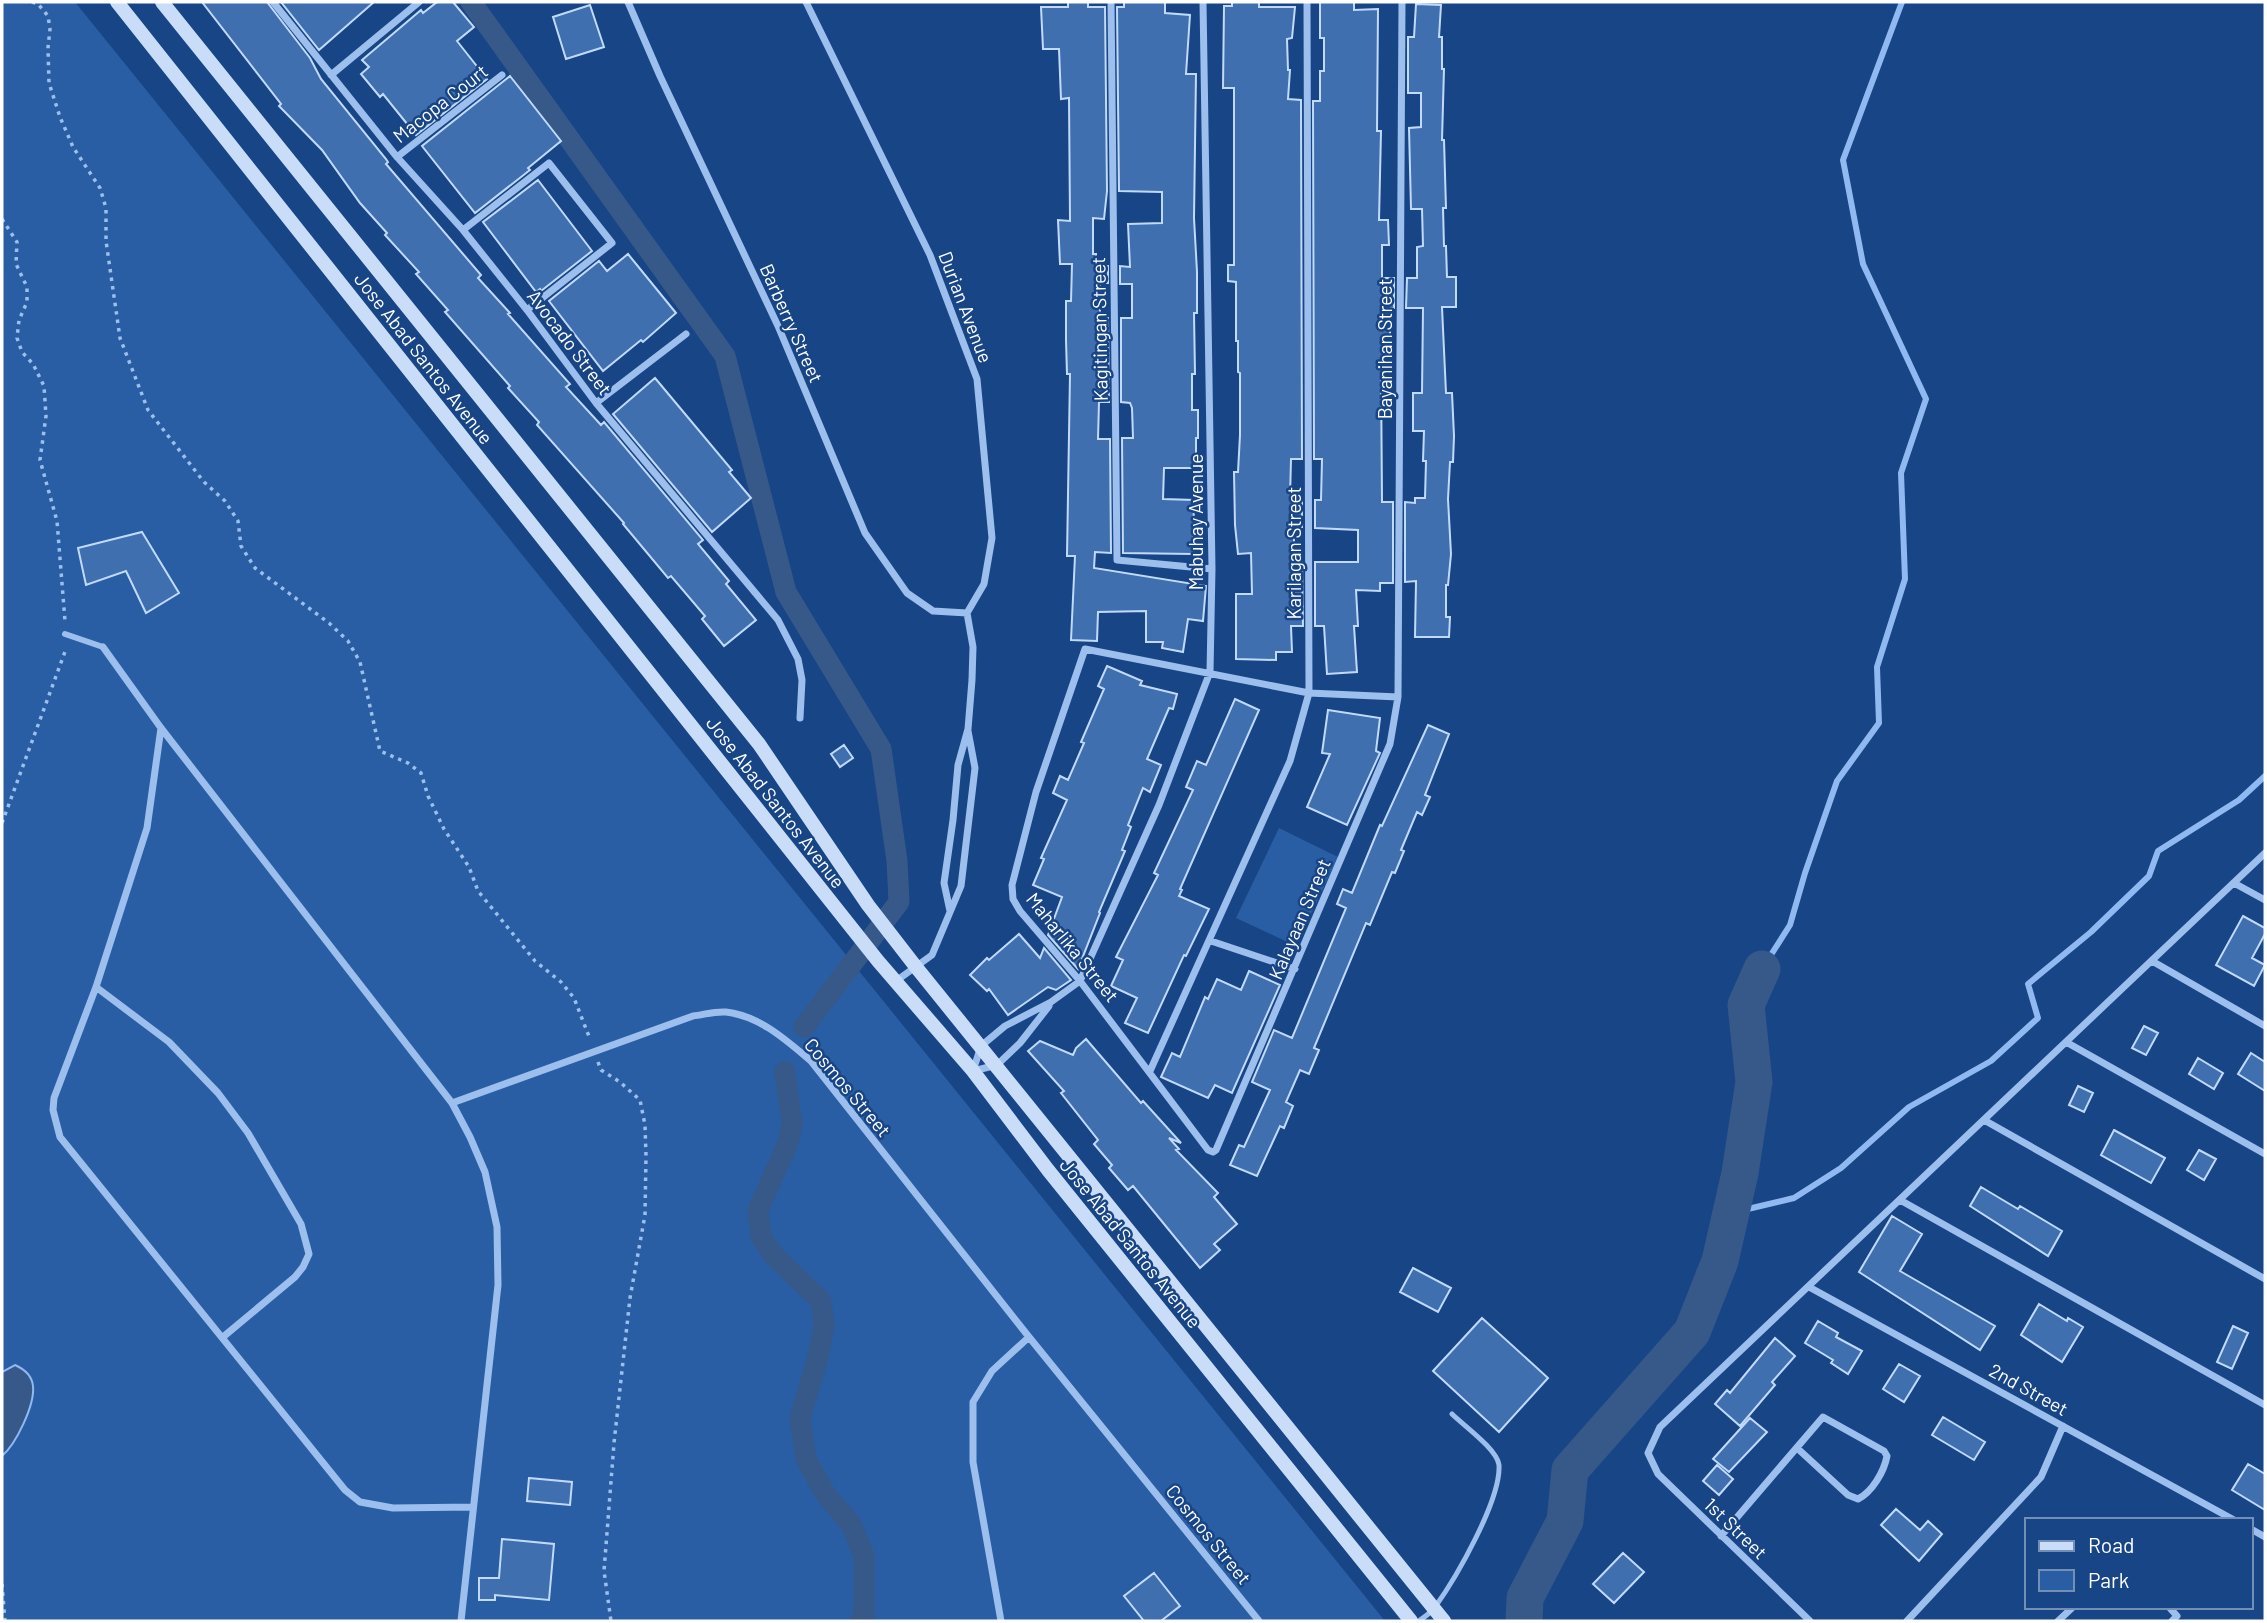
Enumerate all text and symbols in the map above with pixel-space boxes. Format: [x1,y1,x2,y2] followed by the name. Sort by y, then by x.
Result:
[388,59,492,147] street label: Macopa Court
[934,248,998,366] street label: Durian Avenue
[1086,257,1112,401] street label: Kagitingan Street
[756,260,828,386] street label: Barberry Street
[350,268,498,448] street label: Jose Abad Santos Avenue
[1373,279,1396,419] street label: Bayanihan Street
[523,285,617,399] street label: Avocado Street
[1184,454,1207,590] street label: Mabuhay Avenue
[1282,487,1305,619] street label: Karilagan Street
[702,712,850,892] street label: Jose Abad Santos Avenue
[1263,855,1335,983] street label: Kalayaan Street
[1022,888,1124,1006] street label: Maharlika Street
[800,1033,896,1141] street label: Cosmos Street
[1056,1154,1206,1332] street label: Jose Abad Santos Avenue
[1986,1358,2072,1420] street label: 2nd Street
[1162,1479,1256,1589] street label: Cosmos Street
[1700,1493,1772,1563] street label: 1st Street
[2025,1518,2253,1609] legend
[2088,1532,2134,1557] text: Road
[2088,1567,2129,1592] text: Park

